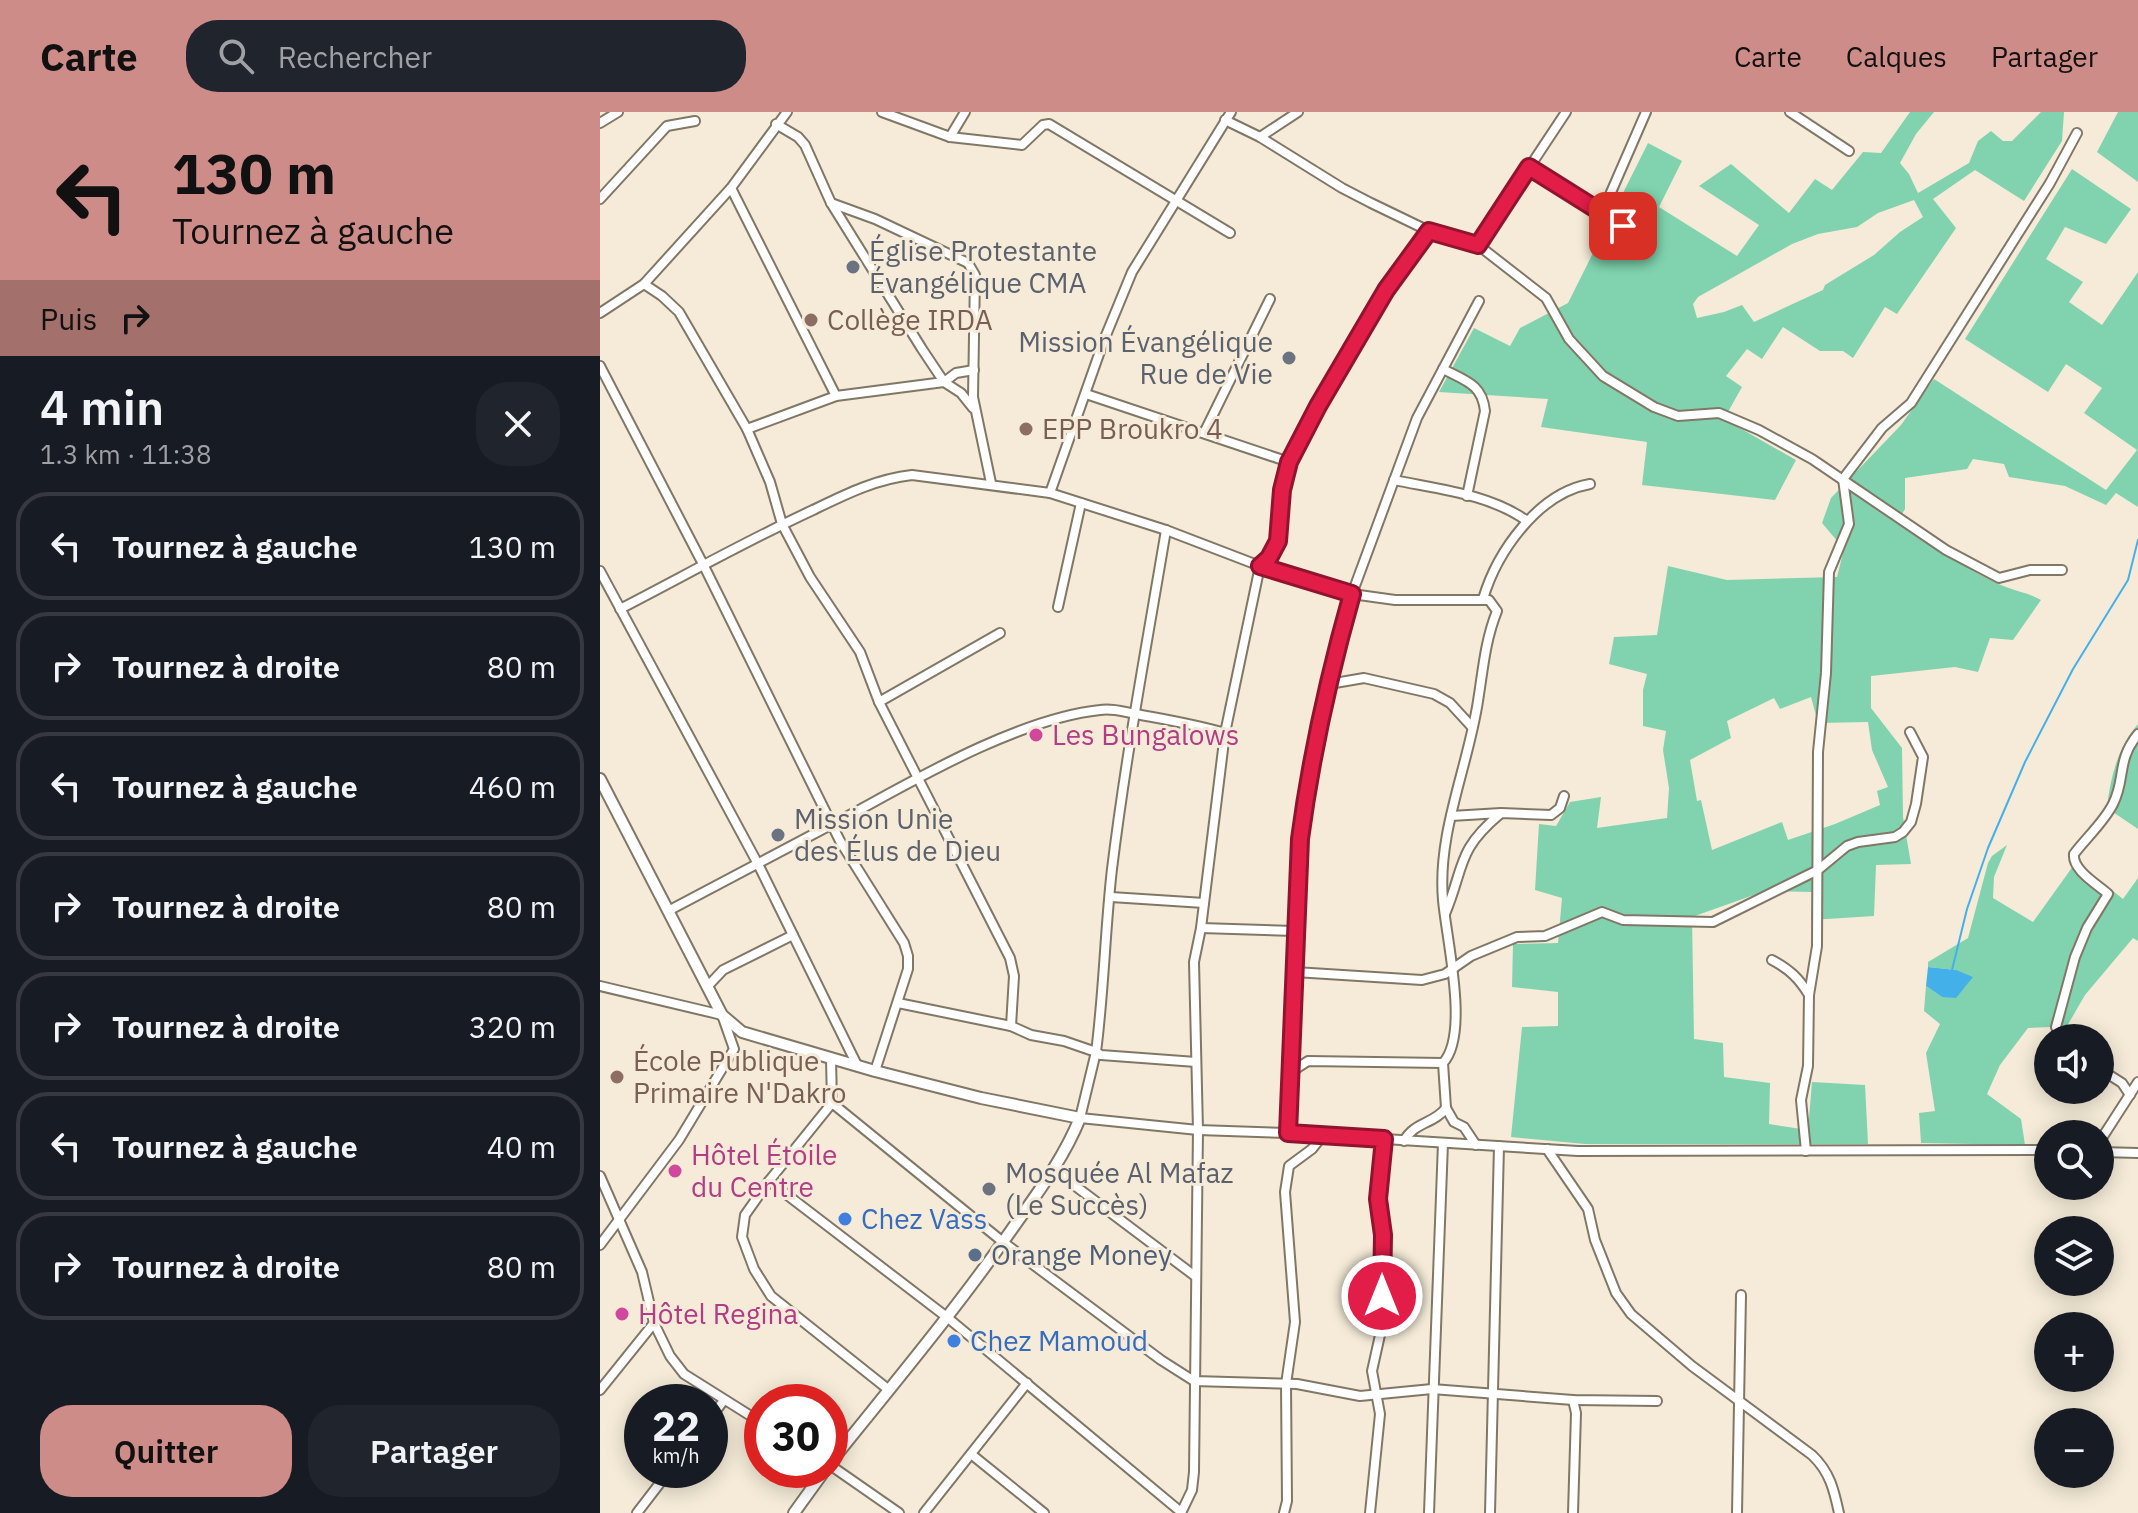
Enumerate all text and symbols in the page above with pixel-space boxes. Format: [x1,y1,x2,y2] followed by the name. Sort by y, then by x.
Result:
[186,20,746,92] search box
[40,32,138,81] text: Carte
[214,34,258,78] icon: search
[278,37,432,76] text: Rechercher
[1734,38,1802,75] text: Carte
[1846,38,1947,75] text: Calques
[1991,38,2098,75] text: Partager
[172,137,336,209] text: 130 m
[40,144,144,248] icon: left
[1589,192,1657,260] pin
[1601,204,1645,248] icon: arrive
[172,207,454,254] text: Tournez à gauche
[869,232,1097,301] place label: Église Protestante Évangélique CMA
[844,258,862,276] marker: Église Protestante Évangélique CMA
[113,296,157,340] icon: right
[40,299,97,338] text: Puis
[827,301,993,338] place label: Collège IRDA
[802,311,820,329] marker: Collège IRDA
[1018,323,1273,392] place label: Mission Évangélique Rue de Vie
[1280,349,1298,367] marker: Mission Évangélique Rue de Vie
[40,376,164,438] text: 4 min
[476,382,560,466] button: close
[1042,410,1223,447] place label: EPP Broukro 4
[1017,420,1035,438] marker: EPP Broukro 4
[40,437,212,471] text: 1.3 km · 11:38
[44,524,88,568] icon: left
[112,527,358,566] text: Tournez à gauche
[469,527,556,566] text: 130 m
[44,644,88,688] icon: right
[112,647,340,686] text: Tournez à droite
[487,647,556,686] text: 80 m
[1052,716,1239,753] place label: Les Bungalows
[1027,726,1045,744] marker: Les Bungalows
[44,764,88,808] icon: left
[112,767,358,806] text: Tournez à gauche
[469,767,556,806] text: 460 m
[794,800,1001,869] place label: Mission Unie des Élus de Dieu
[769,826,787,844] marker: Mission Unie des Élus de Dieu
[44,884,88,928] icon: right
[112,887,340,926] text: Tournez à droite
[487,887,556,926] text: 80 m
[44,1004,88,1048] icon: right
[112,1007,340,1046] text: Tournez à droite
[469,1007,556,1046] text: 320 m
[2034,1024,2114,1488] map controls
[2034,1024,2114,1104] button: sound
[633,1042,846,1111] place label: École Publique Primaire N'Dakro
[608,1068,626,1086] marker: École Publique Primaire N'Dakro
[2034,1120,2114,1200] button: search
[44,1124,88,1168] icon: left
[112,1127,358,1166] text: Tournez à gauche
[487,1127,556,1166] text: 40 m
[691,1136,838,1205] place label: Hôtel Étoile du Centre
[1005,1154,1233,1223] place label: Mosquée Al Mafaz (Le Succès)
[666,1162,684,1180] marker: Hôtel Étoile du Centre
[980,1180,998,1198] marker: Mosquée Al Mafaz (Le Succès)
[861,1200,987,1237] place label: Chez Vass
[836,1210,854,1228] marker: Chez Vass
[2034,1216,2114,1296] button: layers
[991,1236,1172,1273] place label: Orange Money
[44,1244,88,1288] icon: right
[966,1246,984,1264] marker: Orange Money
[112,1247,340,1286] text: Tournez à droite
[487,1247,556,1286] text: 80 m
[1340,1254,1424,1338] position arrow
[638,1295,798,1332] place label: Hôtel Regina
[613,1305,631,1323] marker: Hôtel Regina
[2034,1312,2114,1392] button: +
[970,1322,1148,1359] place label: Chez Mamoud
[945,1332,963,1350] marker: Chez Mamoud
[744,1384,848,1488] speed limit sign: 30
[652,1400,700,1452] text: 22
[40,1405,292,1497] button: Quitter
[308,1405,560,1497] button: Partager
[2034,1408,2114,1488] button: −
[652,1442,700,1469] text: km/h

